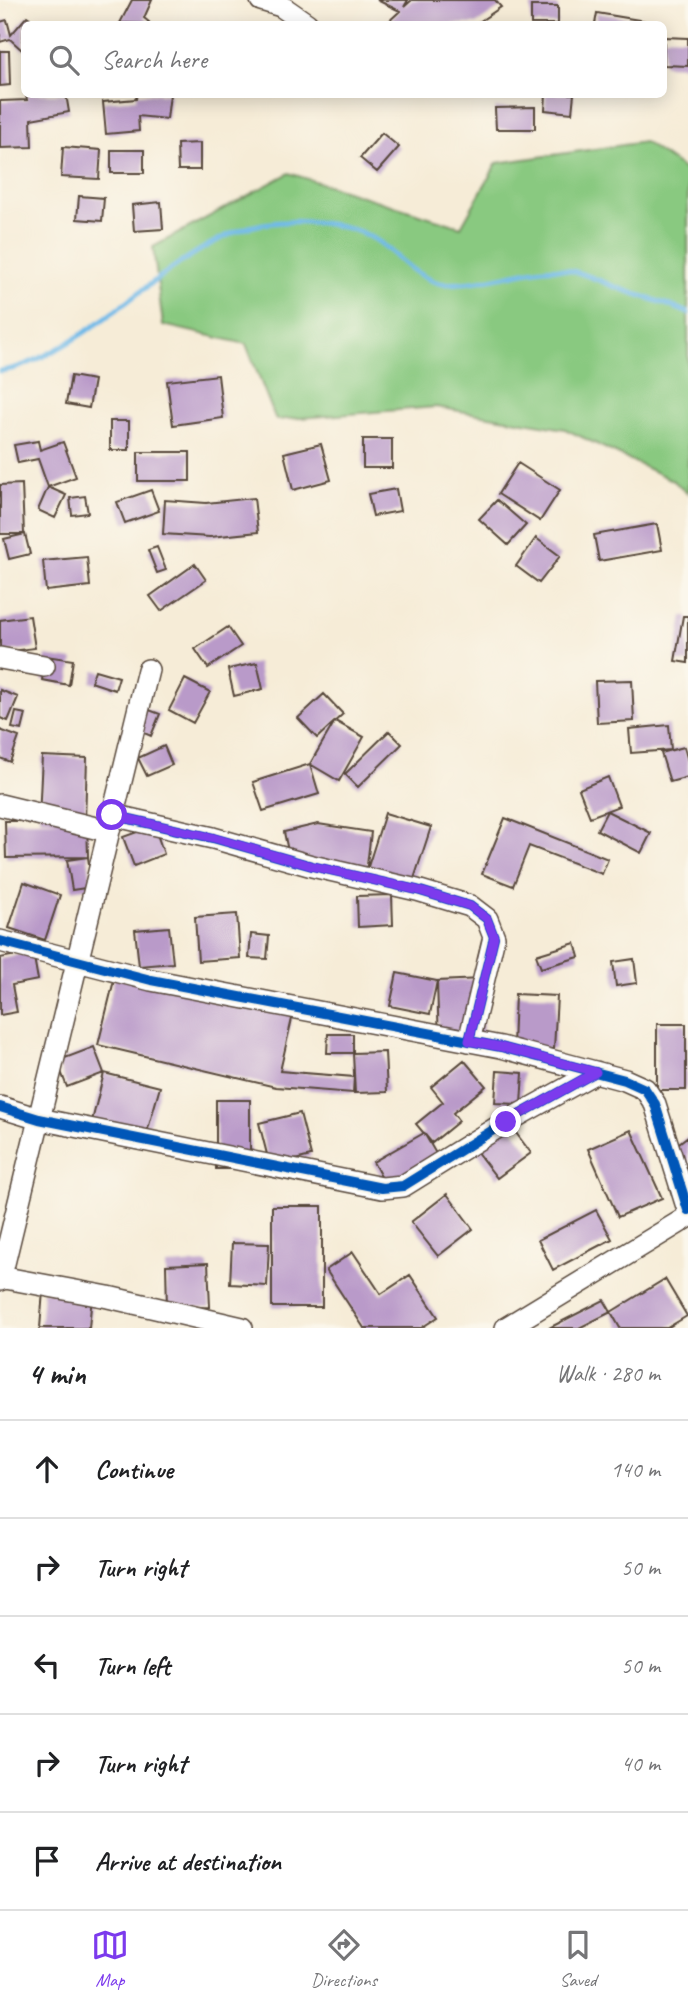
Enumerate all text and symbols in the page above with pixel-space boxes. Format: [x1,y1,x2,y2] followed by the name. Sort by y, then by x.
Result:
[21,21,667,98] search box
[45,41,83,79] icon: search
[101,43,207,76] text: Search here
[96,799,127,830] route start
[490,1106,521,1137] route end
[28,1355,85,1393] text: 4 min
[556,1359,660,1388] text: Walk · 280 m
[28,1450,66,1488] icon: ahead
[95,1453,173,1486] text: Continue
[611,1455,660,1484] text: 140 m
[28,1548,66,1586] icon: right
[95,1551,186,1584] text: Turn right
[621,1553,660,1582] text: 50 m
[28,1646,66,1684] icon: left
[95,1649,170,1682] text: Turn left
[621,1651,660,1680] text: 50 m
[28,1744,66,1782] icon: right
[95,1747,186,1780] text: Turn right
[621,1749,660,1778] text: 40 m
[28,1842,66,1880] icon: arrive
[95,1845,281,1878] text: Arrive at destination
[91,1926,129,1992] tab: Map
[311,1926,377,1992] tab: Directions
[559,1926,597,1992] tab: Saved

